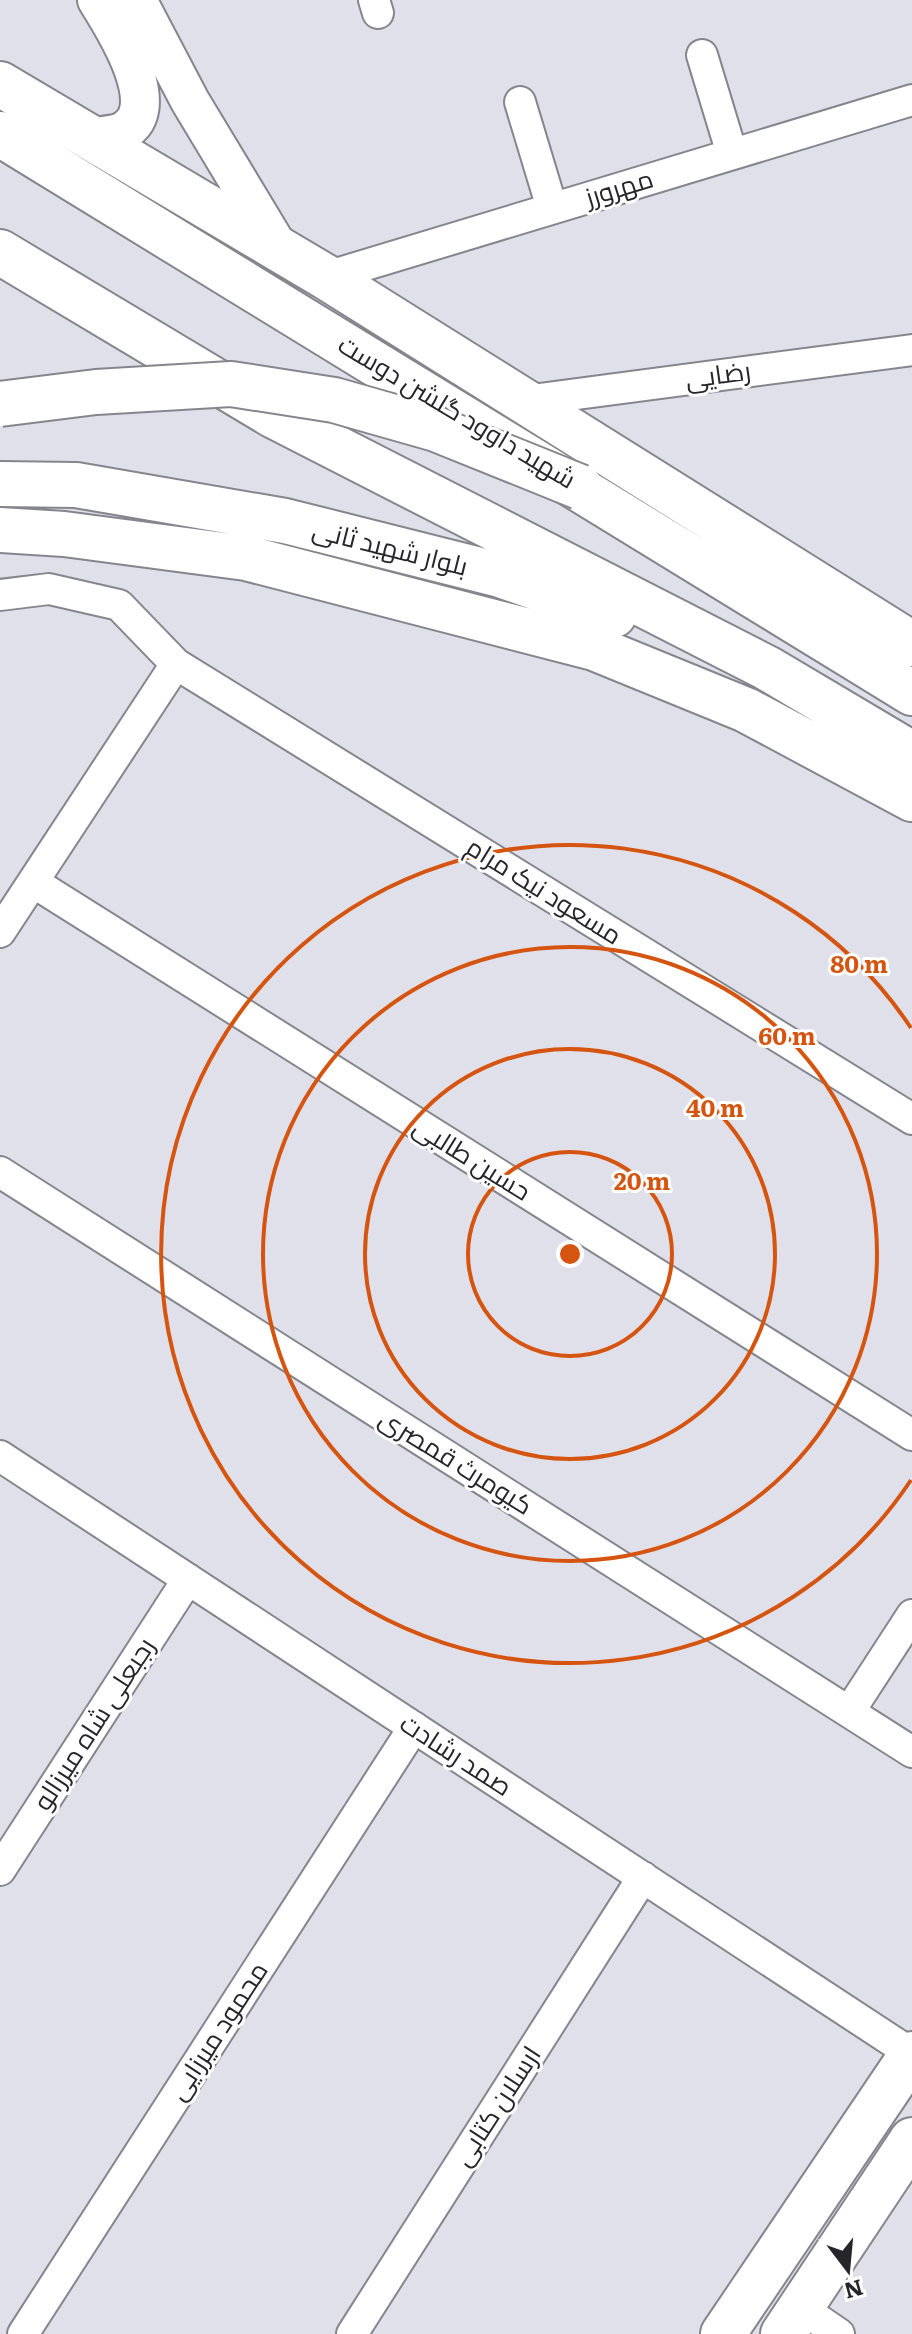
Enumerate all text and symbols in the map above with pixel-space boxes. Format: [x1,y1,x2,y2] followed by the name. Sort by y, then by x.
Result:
[577,157,657,215] street label: مهرورز
[332,323,585,496] street label: شهید داوود گلشن دوست
[682,349,753,396] street label: رضایی
[309,507,472,584] street label: بلوار شهید ثانی
[459,825,631,953] street label: مسعود نیک مرام
[830,945,888,980] text: 80 m
[758,1017,816,1052] text: 60 m
[686,1089,744,1124] text: 40 m
[407,1105,540,1209] street label: حسین طالبی
[614,1162,670,1197] text: 20 m
[556,1240,584,1268] centre of rings
[373,1397,542,1523] street label: کیومرث قمصری
[21,1628,163,1817] street label: رجبعلی شاه میرزالو
[393,1702,521,1804] street label: صمد رشادت
[156,1953,275,2107] street label: محمود میرزایی
[441,2037,549,2173] street label: ارسلان کتابی
[808,2230,888,2310] north arrow
[841,2272,867,2309] text: N

